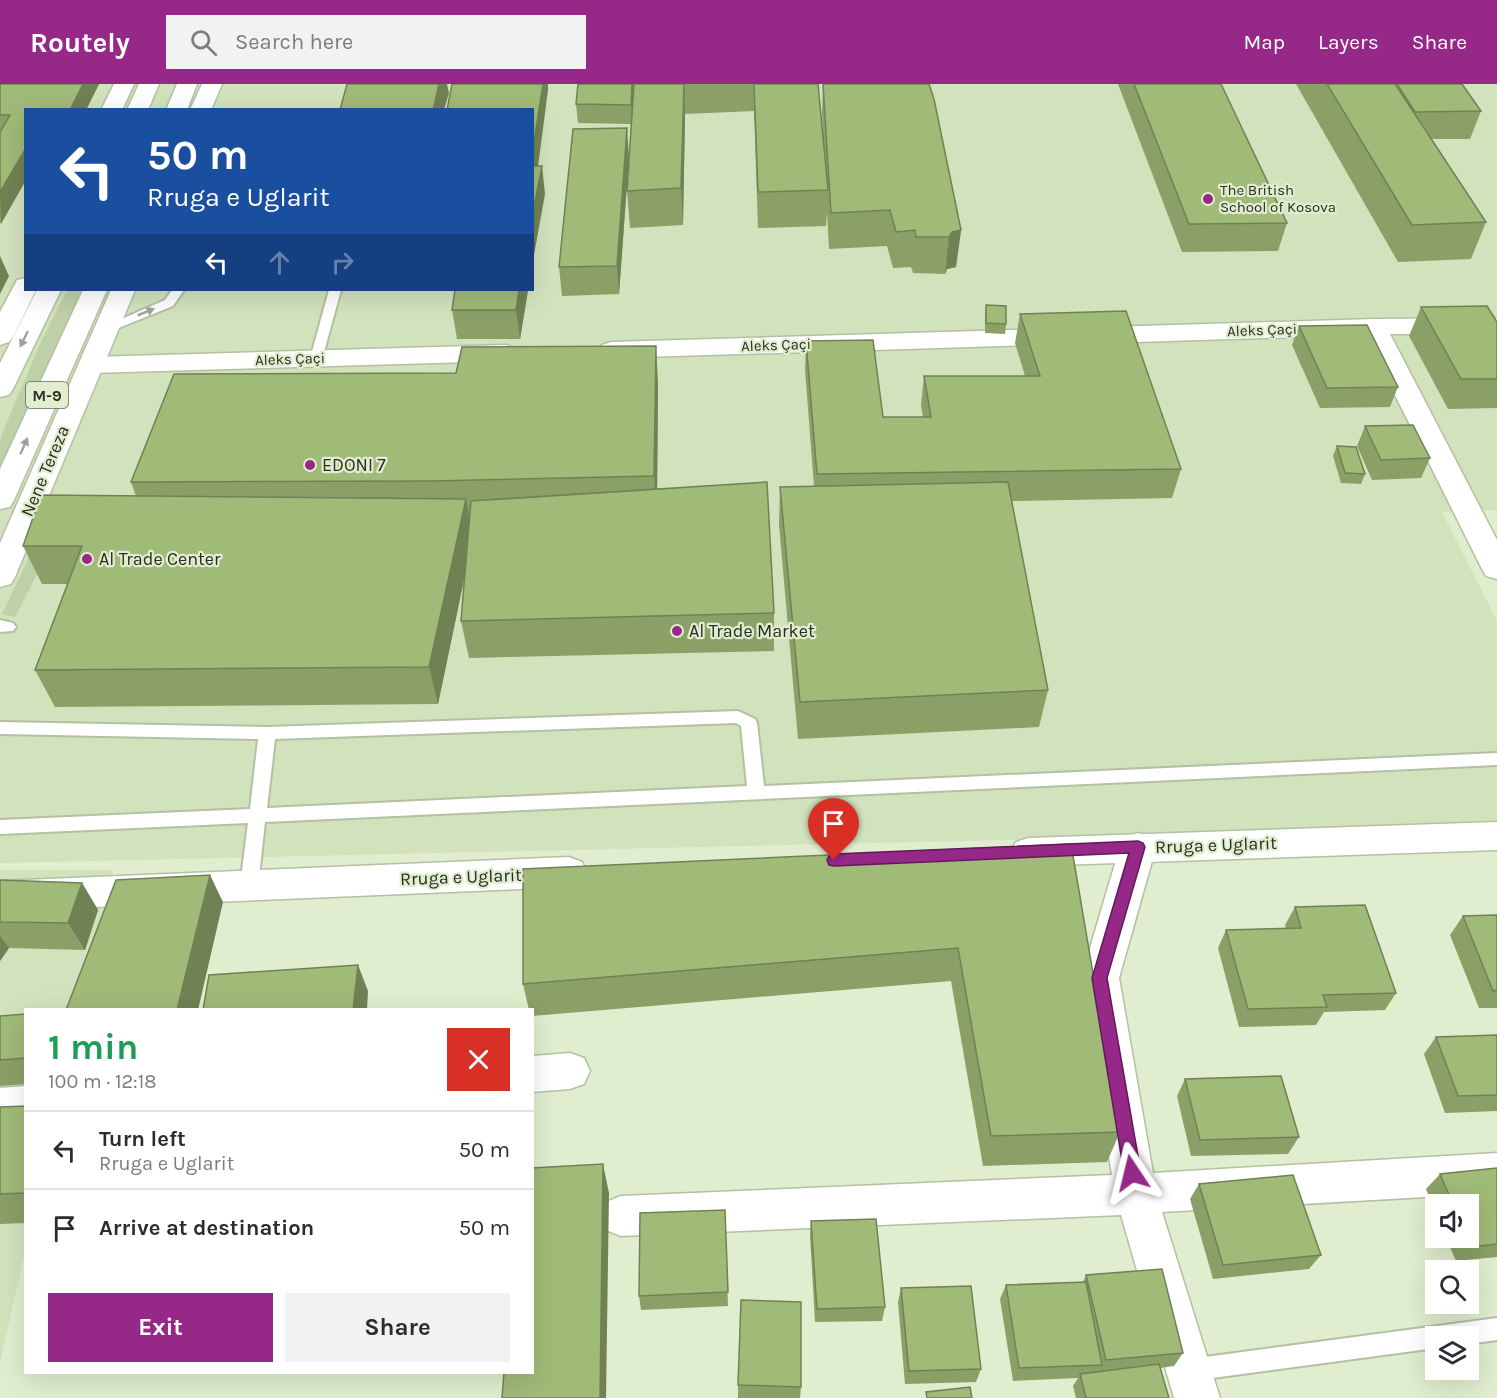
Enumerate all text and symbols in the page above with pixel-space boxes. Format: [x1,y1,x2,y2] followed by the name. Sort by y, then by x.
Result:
[166,15,586,69] search box
[30,26,130,59] text: Routely
[187,26,220,59] icon: search
[235,29,353,55] text: Search here
[1243,30,1285,54] text: Map
[1318,30,1379,54] text: Layers
[1412,30,1467,54] text: Share
[147,130,249,180] text: 50 m
[48,132,126,210] icon: left
[147,181,330,213] text: Rruga e Uglarit
[1220,181,1336,216] place label: The British School of Kosova
[1201,192,1215,206] marker: The British School of Kosova
[200,246,233,279] icon: left
[263,246,296,279] icon: ahead
[326,246,359,279] icon: right
[137,307,155,317] one-way arrow
[1227,320,1297,340] street label: Aleks Çaçi
[20,331,29,348] one-way arrow
[741,335,811,355] street label: Aleks Çaçi
[255,349,325,369] street label: Aleks Çaçi
[26,382,68,408] road number: M-9
[16,422,74,520] street label: Nene Tereza
[19,437,29,455] one-way arrow
[322,454,386,476] place label: EDONI 7
[303,458,317,472] marker: EDONI 7
[99,548,221,570] place label: Al Trade Center
[80,552,94,566] marker: Al Trade Center
[689,620,815,642] place label: Al Trade Market
[670,624,684,638] marker: Al Trade Market
[808,798,859,860] pin
[817,807,850,840] icon: arrive
[1155,832,1277,858] street label: Rruga e Uglarit
[400,864,522,890] street label: Rruga e Uglarit
[48,1026,138,1068] text: 1 min
[447,1028,510,1091] button: close
[48,1070,157,1093] text: 100 m · 12:18
[99,1126,186,1152] text: Turn left
[48,1134,81,1167] icon: left
[459,1137,510,1163] text: 50 m
[1100,1141,1164,1205] position arrow
[99,1152,234,1175] text: Rruga e Uglarit
[1425,1194,1479,1380] map controls
[1425,1194,1479,1248] button: sound
[48,1212,81,1245] icon: arrive
[99,1215,314,1241] text: Arrive at destination
[459,1215,510,1241] text: 50 m
[1425,1260,1479,1314] button: search
[48,1293,273,1362] button: Exit
[285,1293,510,1362] button: Share
[1425,1326,1479,1380] button: layers

